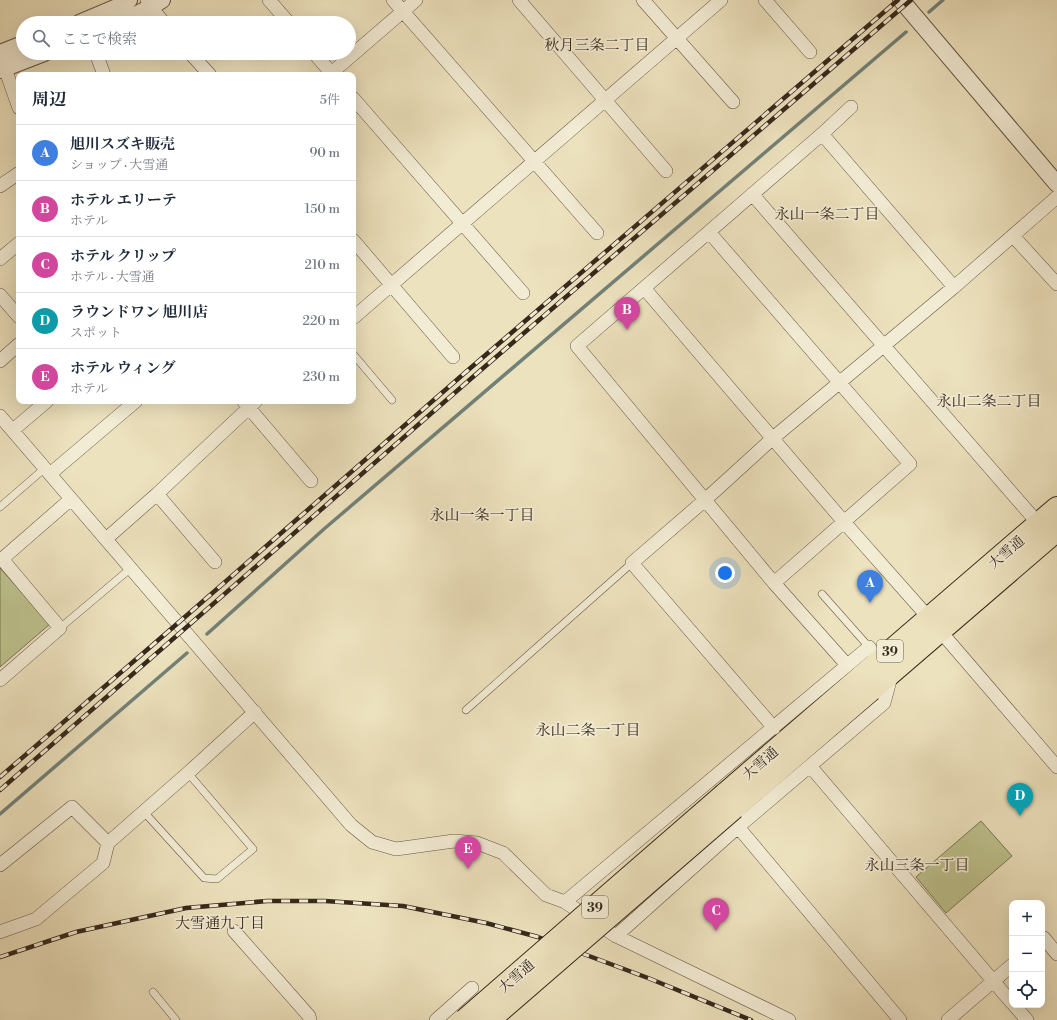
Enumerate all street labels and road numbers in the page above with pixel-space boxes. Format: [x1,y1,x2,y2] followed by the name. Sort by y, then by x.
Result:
[985,532,1029,573] street label: 大雪通
[877,640,903,662] road number: 39
[739,743,782,784] street label: 大雪通
[582,896,608,918] road number: 39
[495,956,538,997] street label: 大雪通

